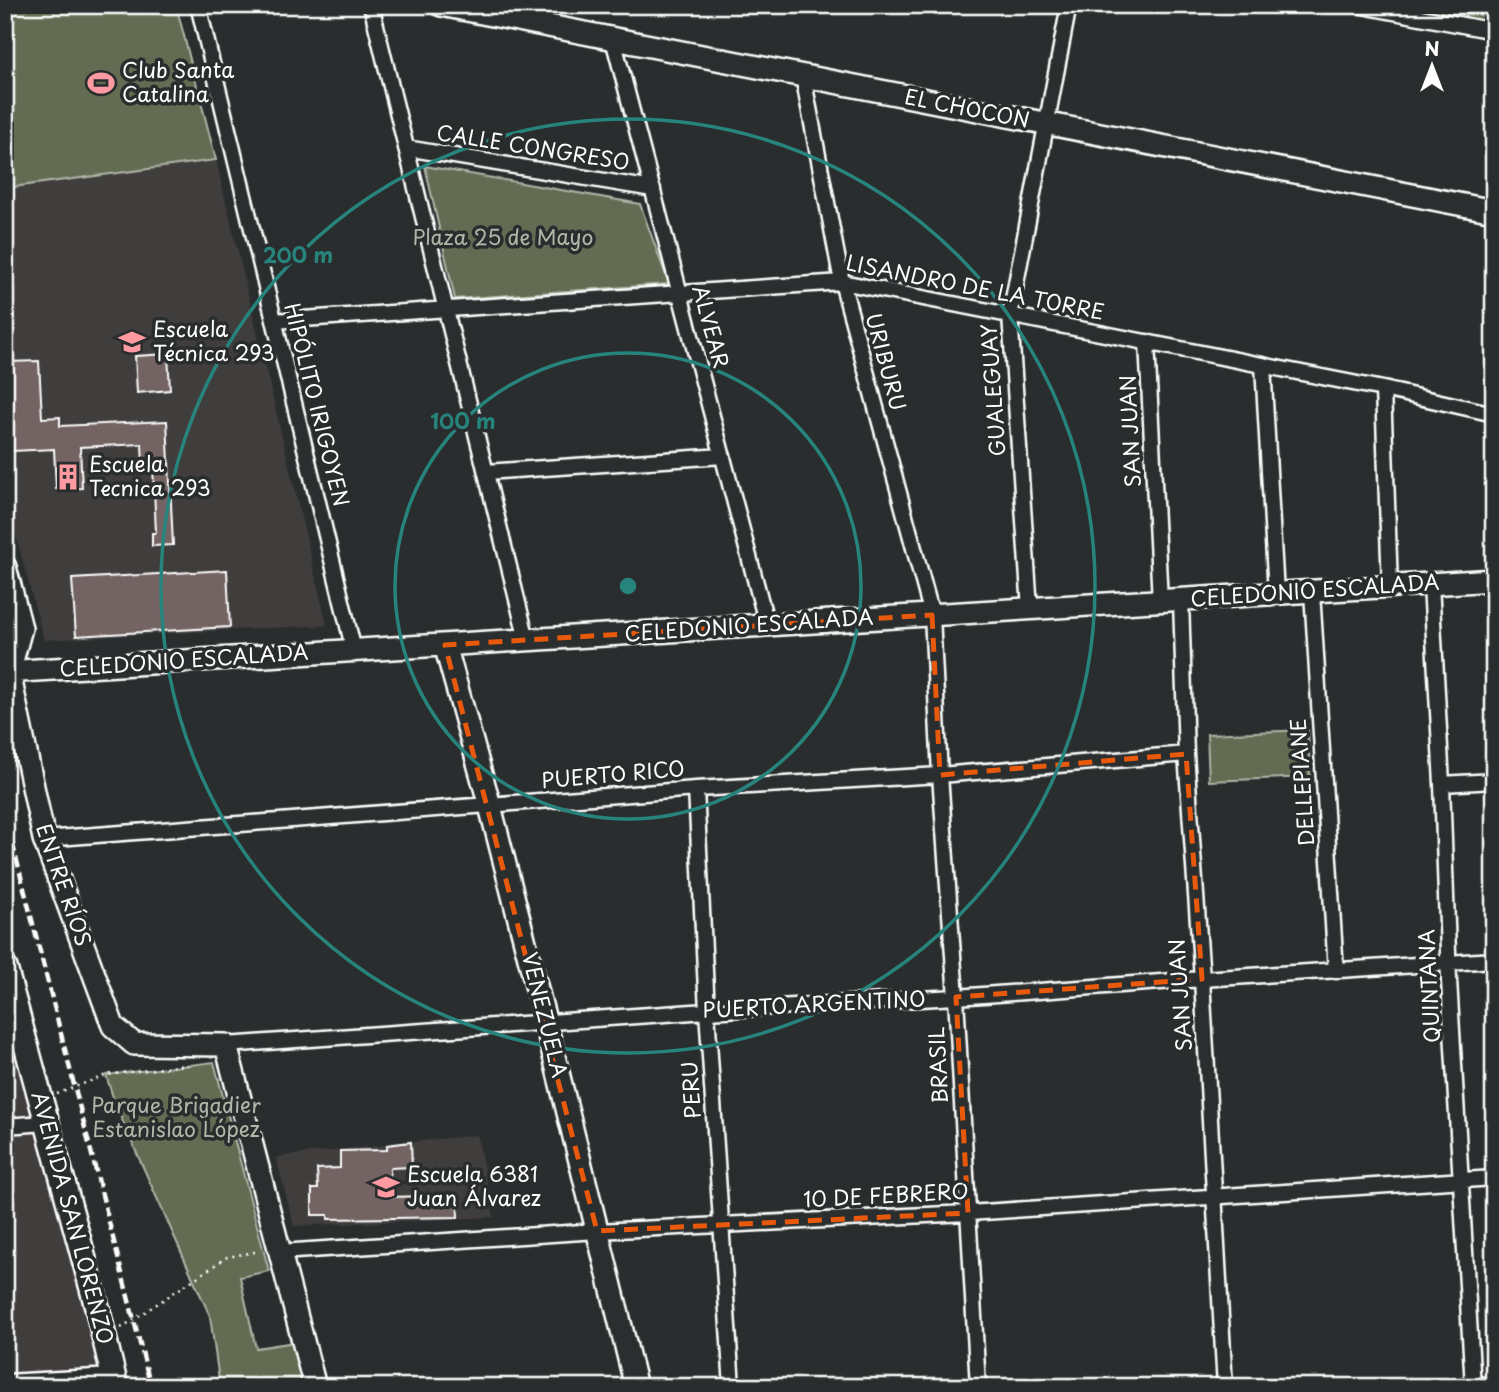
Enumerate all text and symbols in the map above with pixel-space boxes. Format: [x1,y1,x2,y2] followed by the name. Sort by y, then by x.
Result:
[1398,32,1468,102] north arrow
[1424,34,1440,62] text: N
[122,53,234,109] place label: Club Santa Catalina
[86,68,116,98] sports icon: Club Santa Catalina
[902,79,1033,135] street label: EL CHOCON
[434,115,632,177] street label: CALLE CONGRESO
[413,220,593,252] park label: Plaza 25 de Mayo
[263,238,333,270] text: 200 m
[844,245,1107,327] street label: LISANDRO DE LA TORRE
[685,281,738,372] street label: ALVEAR
[277,299,359,510] street label: HIPÓLITO IRIGOYEN
[859,309,915,414] street label: URIBURU
[153,312,275,368] place label: Escuela Técnica 293
[971,322,1013,457] street label: GUALEGUAY
[117,327,147,357] school or university icon: Escuela Técnica 293
[1110,374,1148,488] street label: SAN JUAN
[430,404,496,436] text: 100 m
[89,447,211,503] place label: Escuela Tecnica 293
[53,462,83,492] building icon: Escuela Tecnica 293
[1189,564,1441,614] street label: CELEDONIO ESCALADA
[616,574,640,598] centre of rings
[623,599,875,649] street label: CELEDONIO ESCALADA
[58,634,310,684] street label: CELEDONIO ESCALADA
[1281,717,1321,847] street label: DELLEPIANE
[540,751,686,795] street label: PUERTO RICO
[29,819,101,950] street label: ENTRE RÍOS
[1409,928,1447,1044] street label: QUINTANA
[1159,938,1199,1052] street label: SAN JUAN
[515,948,577,1081] street label: VENEZUELA
[701,981,926,1025] street label: PUERTO ARGENTINO
[919,1026,955,1104] street label: BRASIL
[672,1060,708,1120] street label: PERU
[25,1088,123,1347] street label: AVENIDA SAN LORENZO
[91,1088,261,1144] park label: Parque Brigadier Estanislao López
[407,1157,541,1213] place label: Escuela 6381 Juan Álvarez
[371,1172,401,1202] school or university icon: Escuela 6381 Juan Álvarez
[802,1174,969,1214] street label: 10 DE FEBRERO

